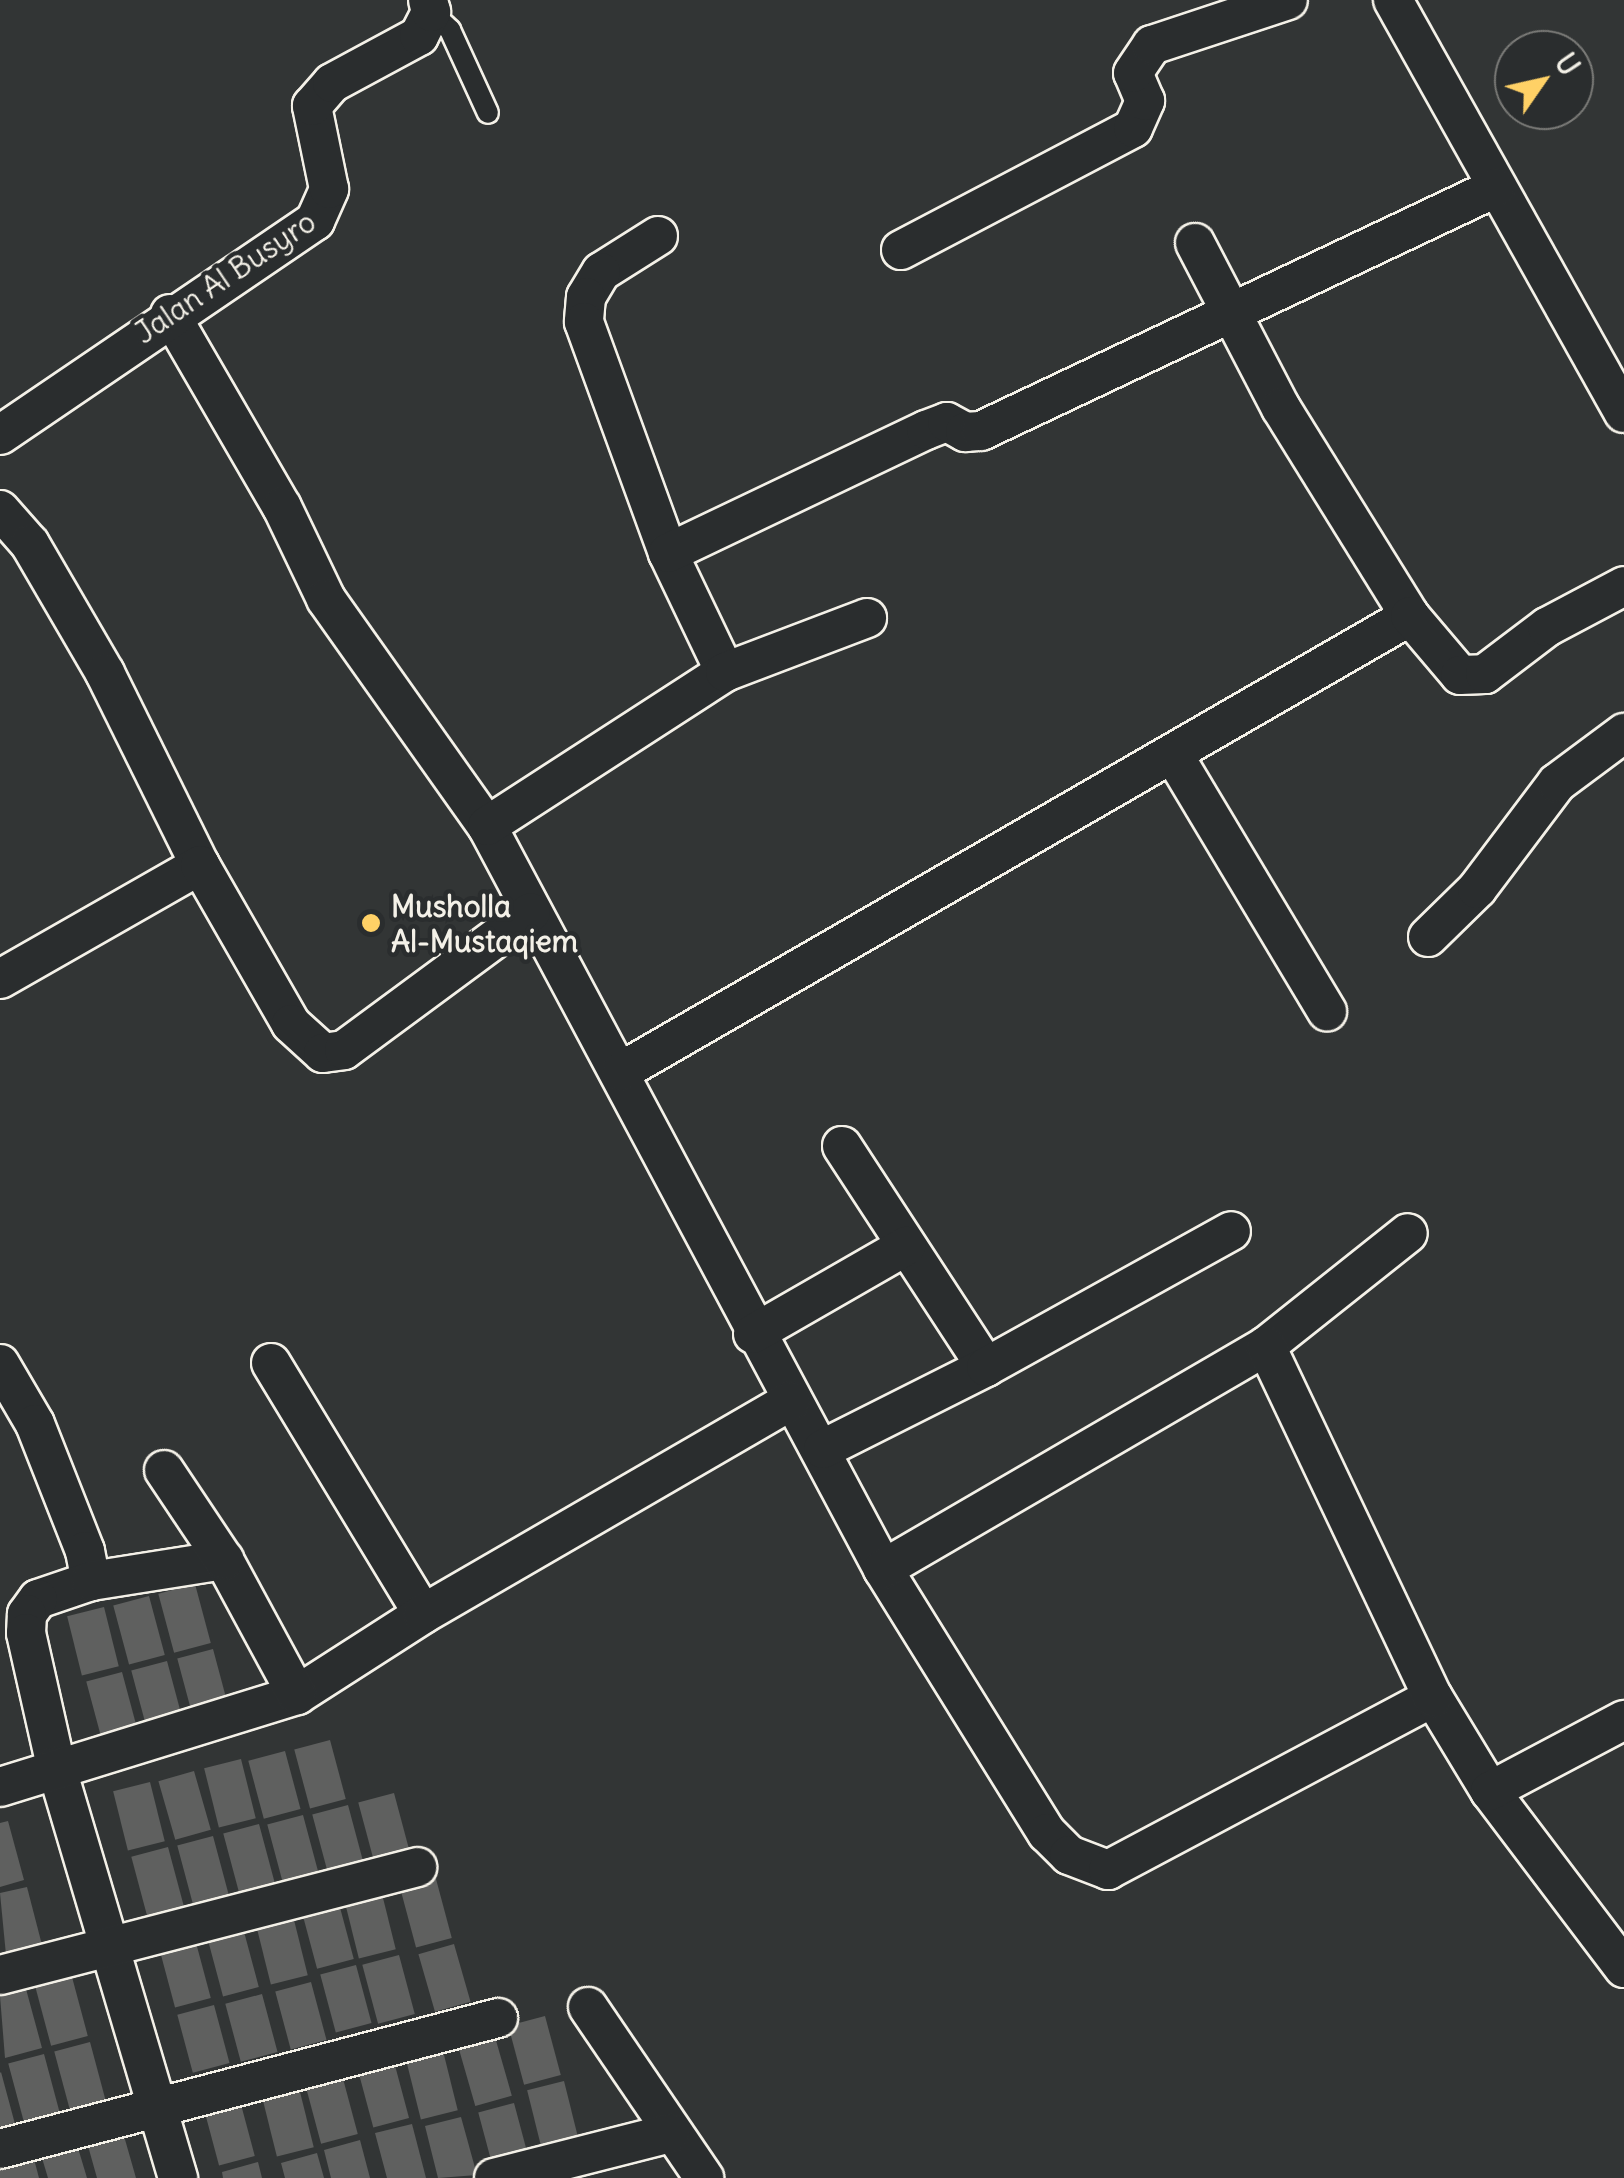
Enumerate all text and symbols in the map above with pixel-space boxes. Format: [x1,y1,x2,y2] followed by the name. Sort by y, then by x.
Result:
[1494,30,1594,130] north arrow
[1547,46,1587,82] text: U
[128,203,322,351] street label: Jalan Al Busyro
[391,888,578,958] place label: Musholla Al-Mustaqiem
[360,912,382,934] marker: Musholla Al-Mustaqiem

